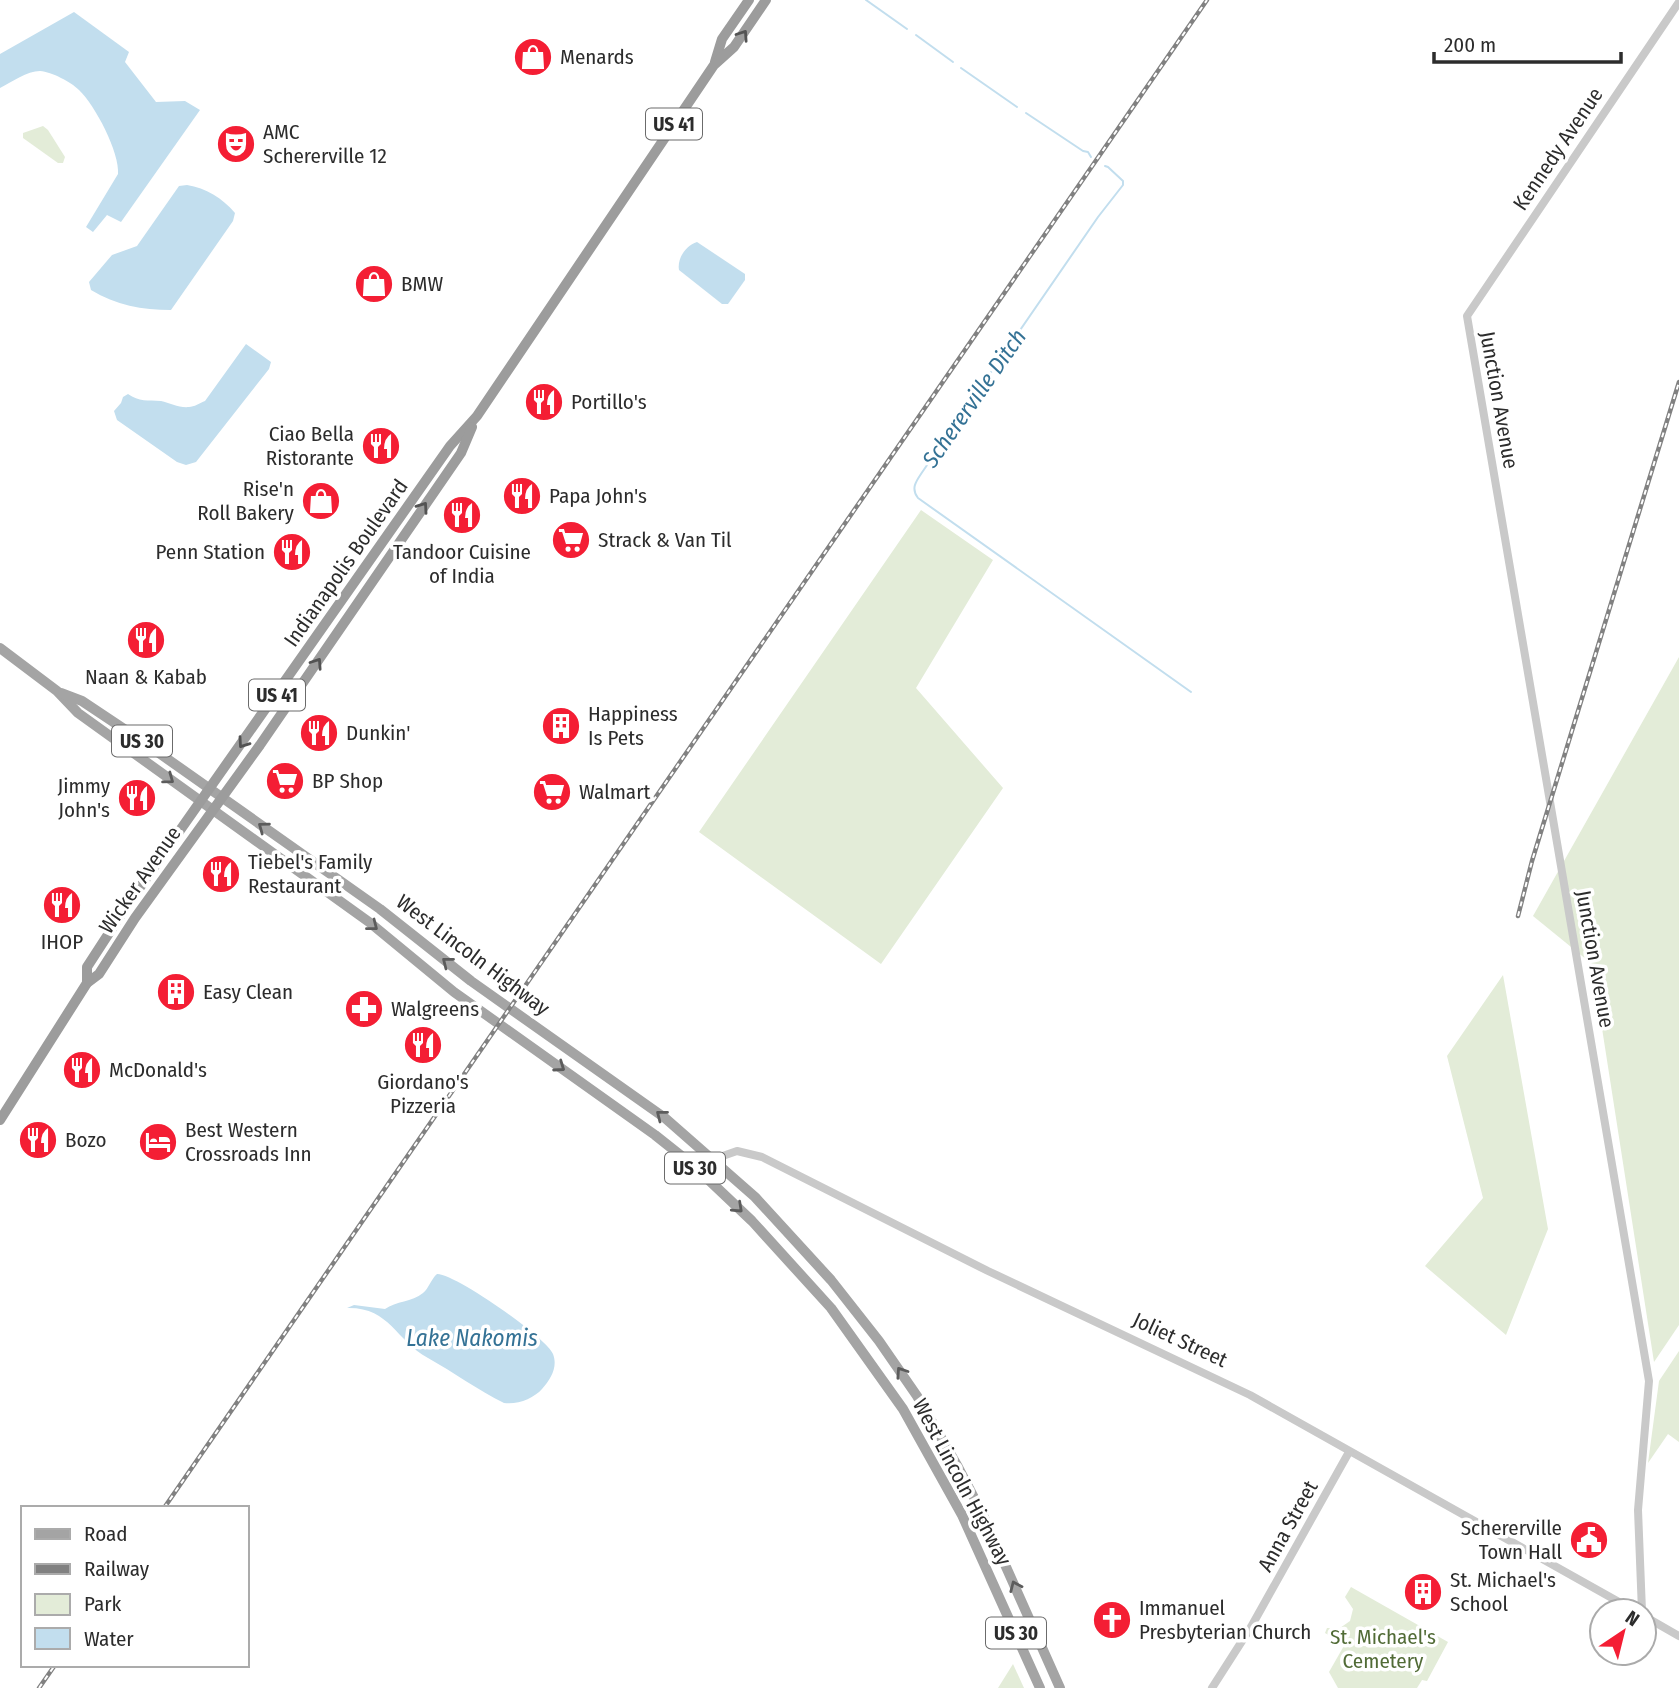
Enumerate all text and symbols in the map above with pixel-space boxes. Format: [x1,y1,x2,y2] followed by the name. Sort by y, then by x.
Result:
[1434,21,1621,65] scale bar
[734,30,747,43] one-way arrow
[1444,32,1496,58] text: 200 m
[512,36,554,78] shop icon: Menards
[560,44,634,70] place label: Menards
[1507,83,1609,215] street label: Kennedy Avenue
[646,108,702,140] road number: US 41
[263,119,387,169] place label: AMC Schererville 12
[215,123,257,165] theatre icon: AMC Schererville 12
[353,263,395,305] shop icon: BMW
[401,271,443,297] place label: BMW
[915,323,1032,473] water label: Schererville Ditch
[1474,329,1524,471] street label: Junction Avenue
[523,381,565,423] restaurant icon: Portillo's
[571,389,647,415] place label: Portillo's
[266,421,354,471] place label: Ciao Bella Ristorante
[360,425,402,467] restaurant icon: Ciao Bella Ristorante
[278,474,414,652] street label: Indianapolis Boulevard
[501,475,543,517] restaurant icon: Papa John's
[197,476,295,526] place label: Rise'n Roll Bakery
[300,480,342,522] shop icon: Rise'n Roll Bakery
[549,483,647,509] place label: Papa John's
[441,494,483,536] restaurant icon: Tandoor Cuisine of India
[415,502,427,515] one-way arrow
[550,519,592,561] supermarket icon: Strack & Van Til
[598,527,732,553] place label: Strack & Van Til
[271,531,313,573] restaurant icon: Penn Station
[156,539,265,565] place label: Penn Station
[393,539,531,589] place label: Tandoor Cuisine of India
[125,619,167,661] restaurant icon: Naan & Kabab
[309,657,322,670] one-way arrow
[85,664,207,690] place label: Naan & Kabab
[249,680,305,710] road number: US 41
[588,701,678,751] place label: Happiness Is Pets
[540,705,582,747] building icon: Happiness Is Pets
[298,712,340,754] restaurant icon: Dunkin'
[346,720,410,746] place label: Dunkin'
[112,726,172,756] road number: US 30
[239,735,251,748] one-way arrow
[264,760,306,802] supermarket icon: BP Shop
[312,768,383,794] place label: BP Shop
[161,771,173,783] one-way arrow
[531,771,573,813] supermarket icon: Walmart
[57,773,111,823] place label: Jimmy John's
[116,777,158,819] restaurant icon: Jimmy John's
[579,779,650,805] place label: Walmart
[93,821,187,939] street label: Wicker Avenue
[258,823,271,836] one-way arrow
[248,849,373,899] place label: Tiebel's Family Restaurant
[200,853,242,895] restaurant icon: Tiebel's Family Restaurant
[41,884,83,926] restaurant icon: IHOP
[1570,888,1620,1030] street label: Junction Avenue
[391,889,555,1022] street label: West Lincoln Highway
[366,917,378,930] one-way arrow
[41,929,83,955] place label: IHOP
[442,957,454,970] one-way arrow
[155,971,197,1013] building icon: Easy Clean
[203,979,293,1005] place label: Easy Clean
[343,988,385,1030] pharmacy icon: Walgreens
[391,996,479,1022] place label: Walgreens
[402,1024,444,1066] restaurant icon: Giordano's Pizzeria
[61,1049,103,1091] restaurant icon: McDonald's
[109,1057,207,1083] place label: McDonald's
[552,1059,565,1071] one-way arrow
[377,1069,469,1119] place label: Giordano's Pizzeria
[656,1111,668,1124] one-way arrow
[185,1117,312,1167] place label: Best Western Crossroads Inn
[17,1119,59,1161] restaurant icon: Bozo
[137,1121,179,1163] hotel icon: Best Western Crossroads Inn
[65,1127,107,1153] place label: Bozo
[665,1152,725,1184] road number: US 30
[730,1199,743,1212] one-way arrow
[1129,1307,1232,1373] street label: Joliet Street
[406,1324,538,1352] water label: Lake Nakomis
[897,1367,909,1380] one-way arrow
[907,1394,1017,1570] street label: West Lincoln Highway
[1252,1476,1324,1576] street label: Anna Street
[21,1506,248,1667] legend
[1461,1515,1562,1565] place label: Schererville Town Hall
[1568,1519,1610,1561] public building icon: Schererville Town Hall
[84,1521,128,1547] text: Road
[84,1556,150,1582] text: Railway
[1450,1567,1556,1617] place label: St. Michael's School
[1402,1571,1444,1613] building icon: St. Michael's School
[1009,1581,1023,1593] one-way arrow
[84,1591,122,1617] text: Park
[1139,1595,1311,1645] place label: Immanuel Presbyterian Church
[1588,1597,1658,1667] north arrow
[1091,1599,1133,1641] church icon: Immanuel Presbyterian Church
[1621,1606,1644,1631] text: N
[986,1618,1046,1648] road number: US 30
[1330,1624,1436,1674] park label: St. Michael's Cemetery
[84,1626,134,1652] text: Water

